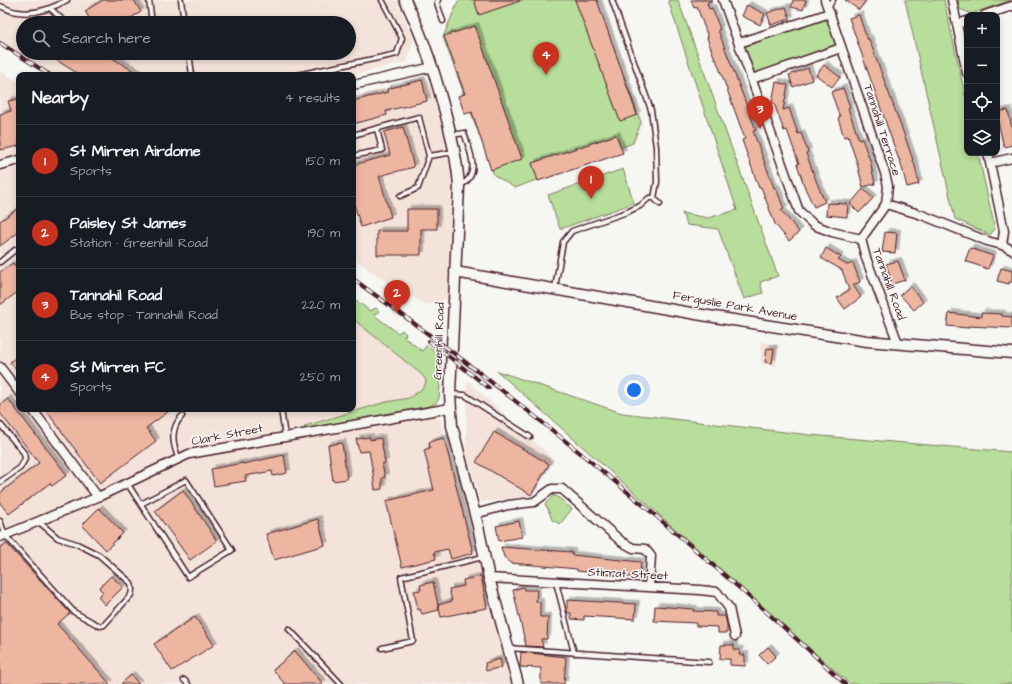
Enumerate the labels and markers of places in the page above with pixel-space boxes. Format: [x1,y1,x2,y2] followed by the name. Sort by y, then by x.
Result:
[533,42,559,75] pin: 4
[747,96,773,129] pin: 3
[578,166,604,199] pin: 1
[384,280,410,313] pin: 2

